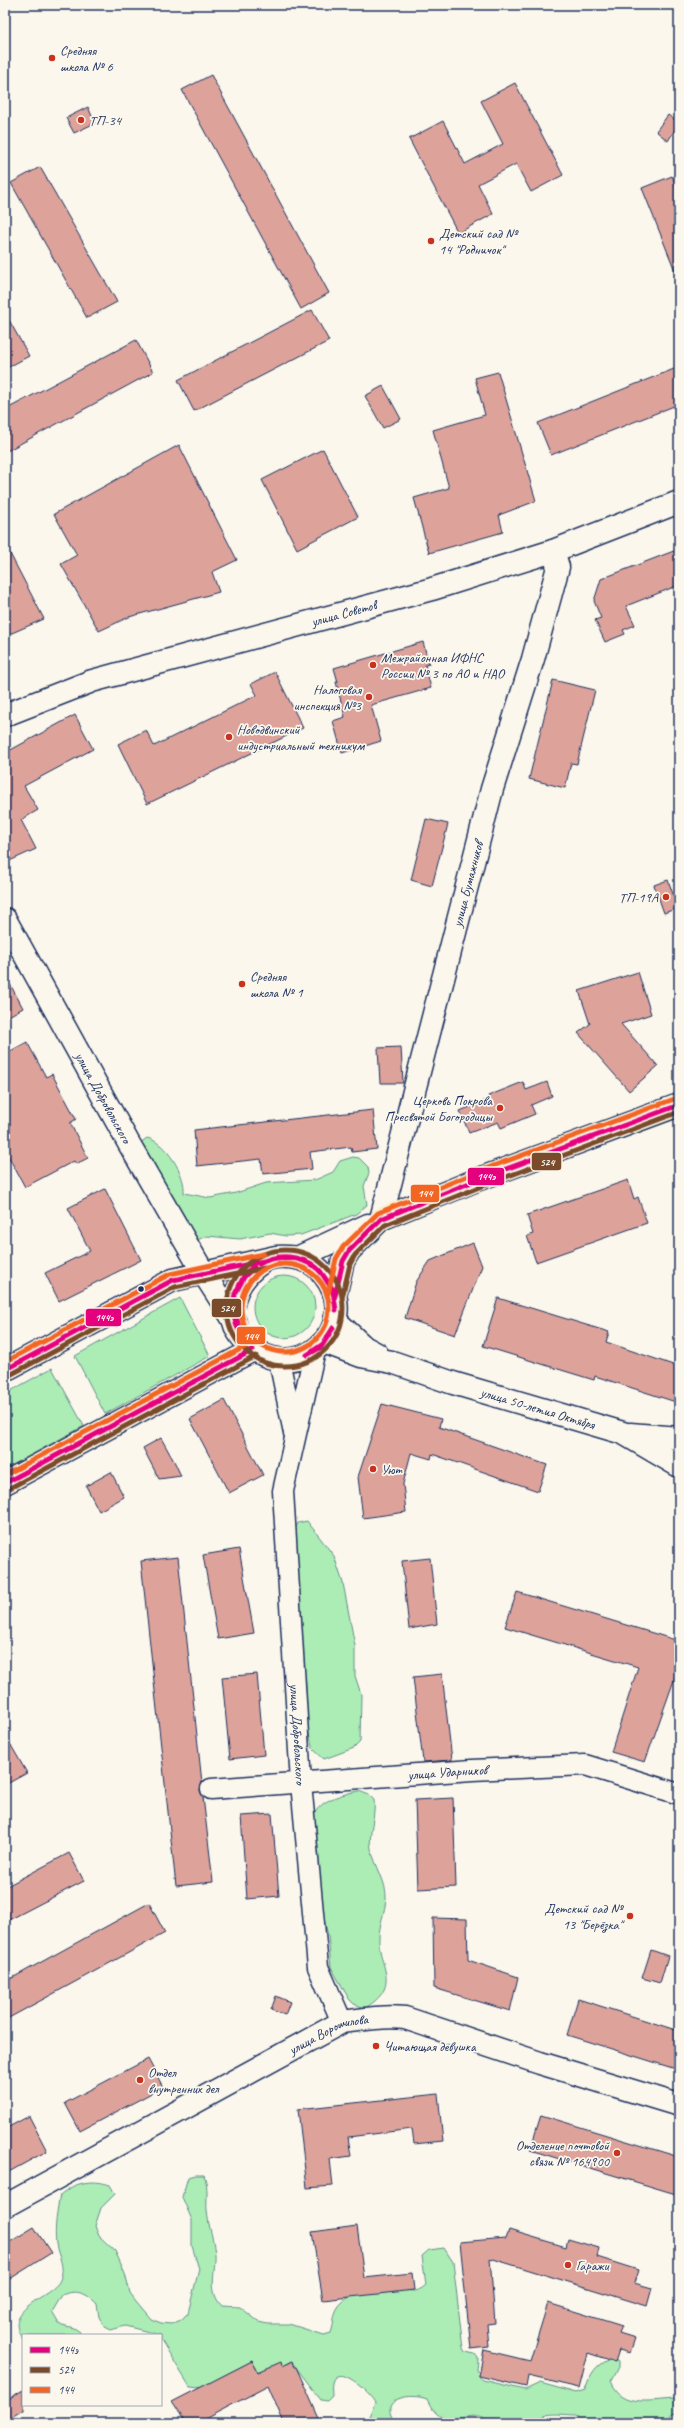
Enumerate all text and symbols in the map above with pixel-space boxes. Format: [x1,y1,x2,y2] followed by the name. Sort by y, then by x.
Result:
[60,42,113,75] place label: Средняя школа № 6
[47,53,57,63] marker: Средняя школа № 6
[89,112,123,129] place label: ТП-34
[76,115,86,125] marker: ТП-34
[439,225,519,258] place label: Детский сад № 14 "Родничок"
[426,236,436,246] marker: Детский сад № 14 "Родничок"
[308,595,381,630] street label: улица Советов
[381,649,506,682] place label: Межрайонная ИФНС России № 3 по АО и НАО
[368,660,378,670] marker: Межрайонная ИФНС России № 3 по АО и НАО
[294,681,363,714] place label: Налоговая инспекция №3
[364,692,374,702] marker: Налоговая инспекция №3
[237,721,366,754] place label: Новодвинский индустриальный техникум
[224,732,234,742] marker: Новодвинский индустриальный техникум
[448,836,488,929] street label: улица Бумажников
[619,889,659,906] place label: ТП-19А
[661,892,671,902] marker: ТП-19А
[250,968,303,1001] place label: Средняя школа № 1
[237,979,247,989] marker: Средняя школа № 1
[71,1048,136,1148] street label: улица Добровольского
[385,1092,494,1125] place label: Церковь Покрова Пресвятой Богородицы
[495,1103,505,1113] marker: Церковь Покрова Пресвятой Богородицы
[531,1152,562,1171] line badge: 524
[540,1155,556,1169] text: 524
[467,1167,505,1186] line badge: 144э
[477,1169,497,1183] text: 144э
[410,1184,440,1203] line badge: 144
[418,1186,434,1200] text: 144
[136,1284,146,1294] unlabelled marker
[211,1298,242,1318] line badge: 524
[220,1301,236,1315] text: 524
[85,1308,122,1327] line badge: 144э
[95,1310,115,1324] text: 144э
[236,1326,266,1345] line badge: 144
[244,1329,260,1343] text: 144
[478,1383,598,1433] street label: улица 50-летия Октября
[381,1461,403,1478] place label: Уют
[368,1464,378,1474] marker: Уют
[286,1682,310,1787] street label: улица Добровольского
[406,1761,491,1783] street label: улица Ударников
[544,1900,625,1933] place label: Детский сад № 13 "Берёзка"
[625,1911,635,1921] marker: Детский сад № 13 "Берёзка"
[285,2010,370,2059] street label: улица Ворошилова
[384,2038,477,2055] place label: Читающая девушка
[371,2041,381,2051] marker: Читающая девушка
[148,2064,220,2097] place label: Отдел внутренних дел
[135,2075,145,2085] marker: Отдел внутренних дел
[516,2137,611,2170] place label: Отделение почтовой связи № 164900
[612,2148,622,2158] marker: Отделение почтовой связи № 164900
[576,2257,611,2274] place label: Гаражи
[563,2260,573,2270] marker: Гаражи
[22,2334,162,2406] legend
[58,2342,79,2358] text: 144э
[58,2362,76,2378] text: 524
[58,2382,76,2398] text: 144

